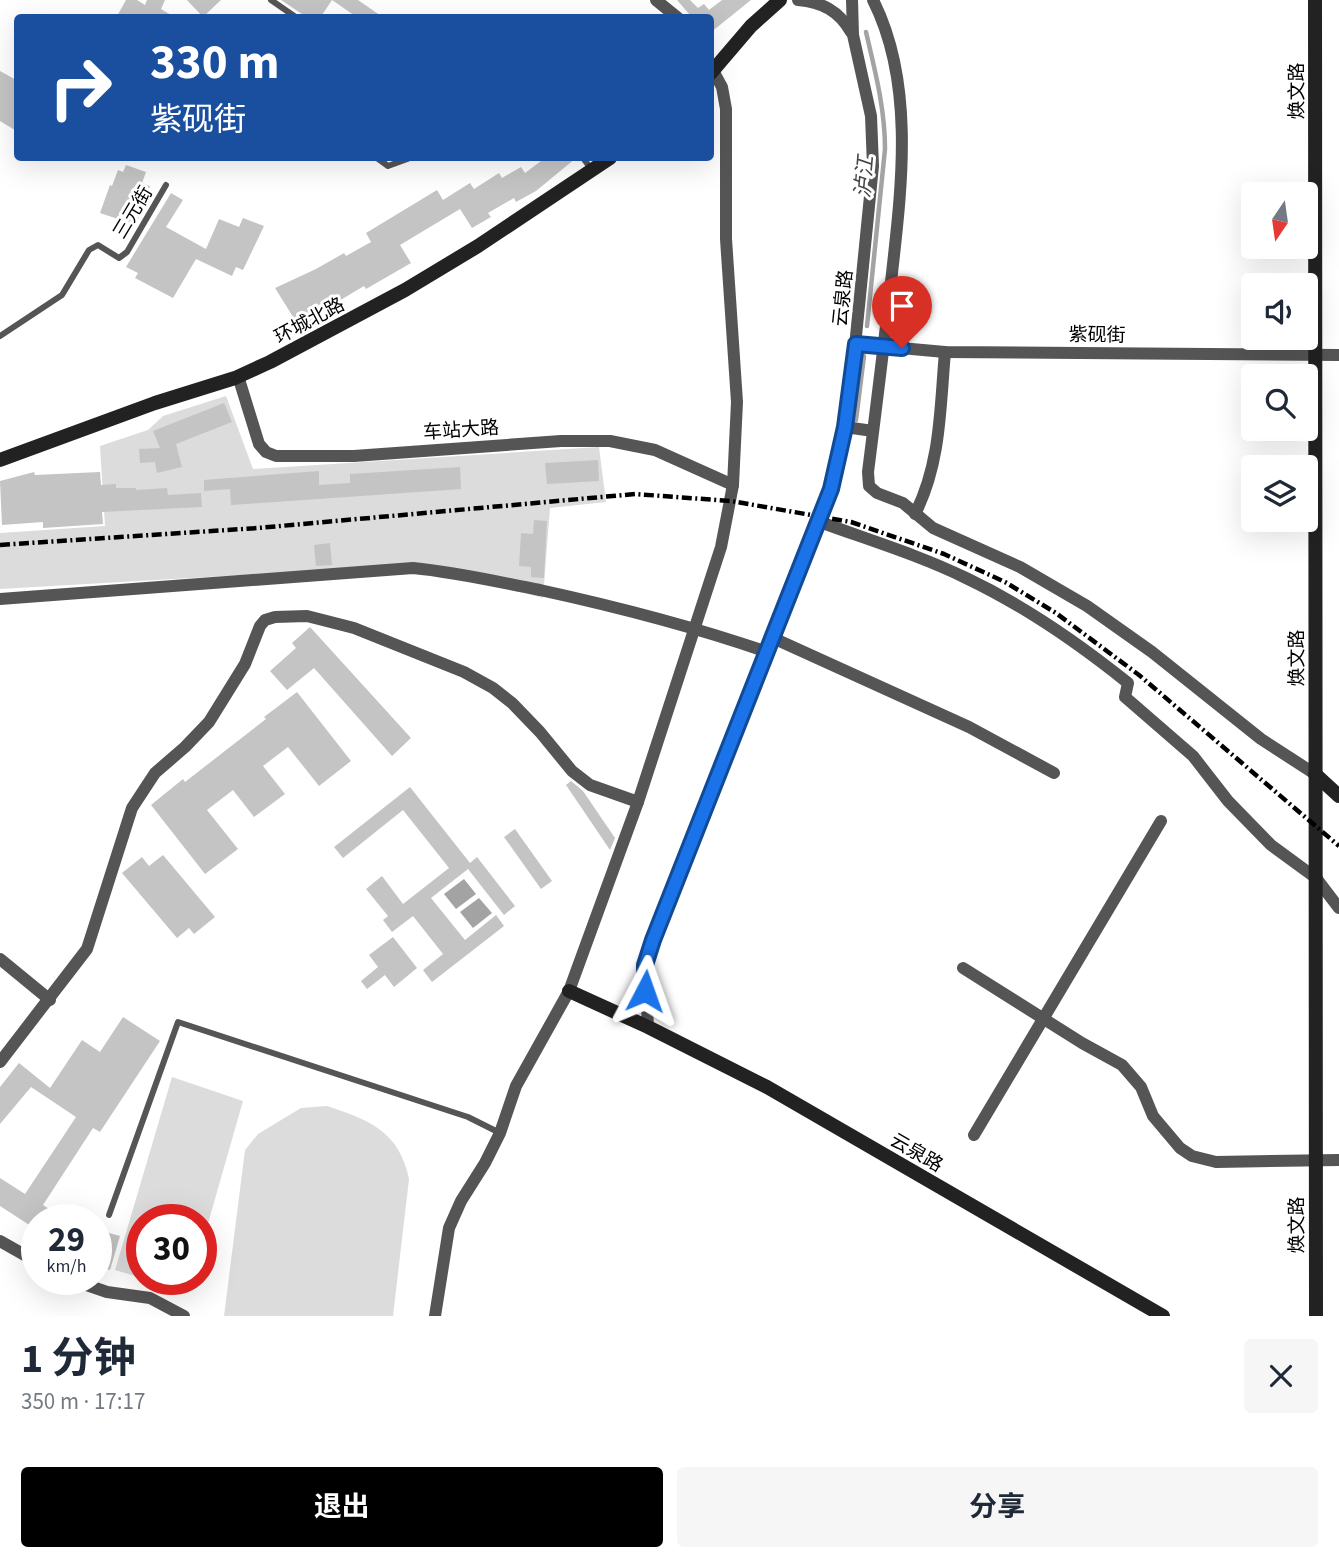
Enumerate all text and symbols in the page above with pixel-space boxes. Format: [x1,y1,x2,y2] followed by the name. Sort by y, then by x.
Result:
[150,28,279,98] text: 330 m
[35,42,126,133] icon: right
[1284,62,1311,120] street label: 焕文路
[150,97,246,143] text: 紫砚街
[847,153,881,199] water label: 泸江
[107,181,160,244] street label: 三元街
[1241,182,1318,259] north arrow
[1241,182,1318,532] map controls
[827,268,860,328] street label: 云泉路
[1241,273,1318,350] button: sound
[872,276,932,348] pin
[883,287,921,325] icon: arrive
[270,292,350,351] street label: 环城北路
[1068,322,1126,349] street label: 紫砚街
[1241,364,1318,441] button: search
[422,414,500,447] street label: 车站大路
[1241,455,1318,532] button: layers
[1284,629,1311,687] street label: 焕文路
[608,954,682,1028] position arrow
[885,1127,948,1179] street label: 云泉路
[1284,1196,1311,1254] street label: 焕文路
[126,1204,217,1295] speed limit sign: 30
[48,1215,85,1265] text: 29
[47,1254,86,1279] text: km/h
[21,1329,136,1389] text: 1 分钟
[1244,1339,1318,1413] button: close
[21,1385,145,1418] text: 350 m · 17:17
[21,1467,663,1547] button: 退出
[677,1467,1318,1547] button: 分享

